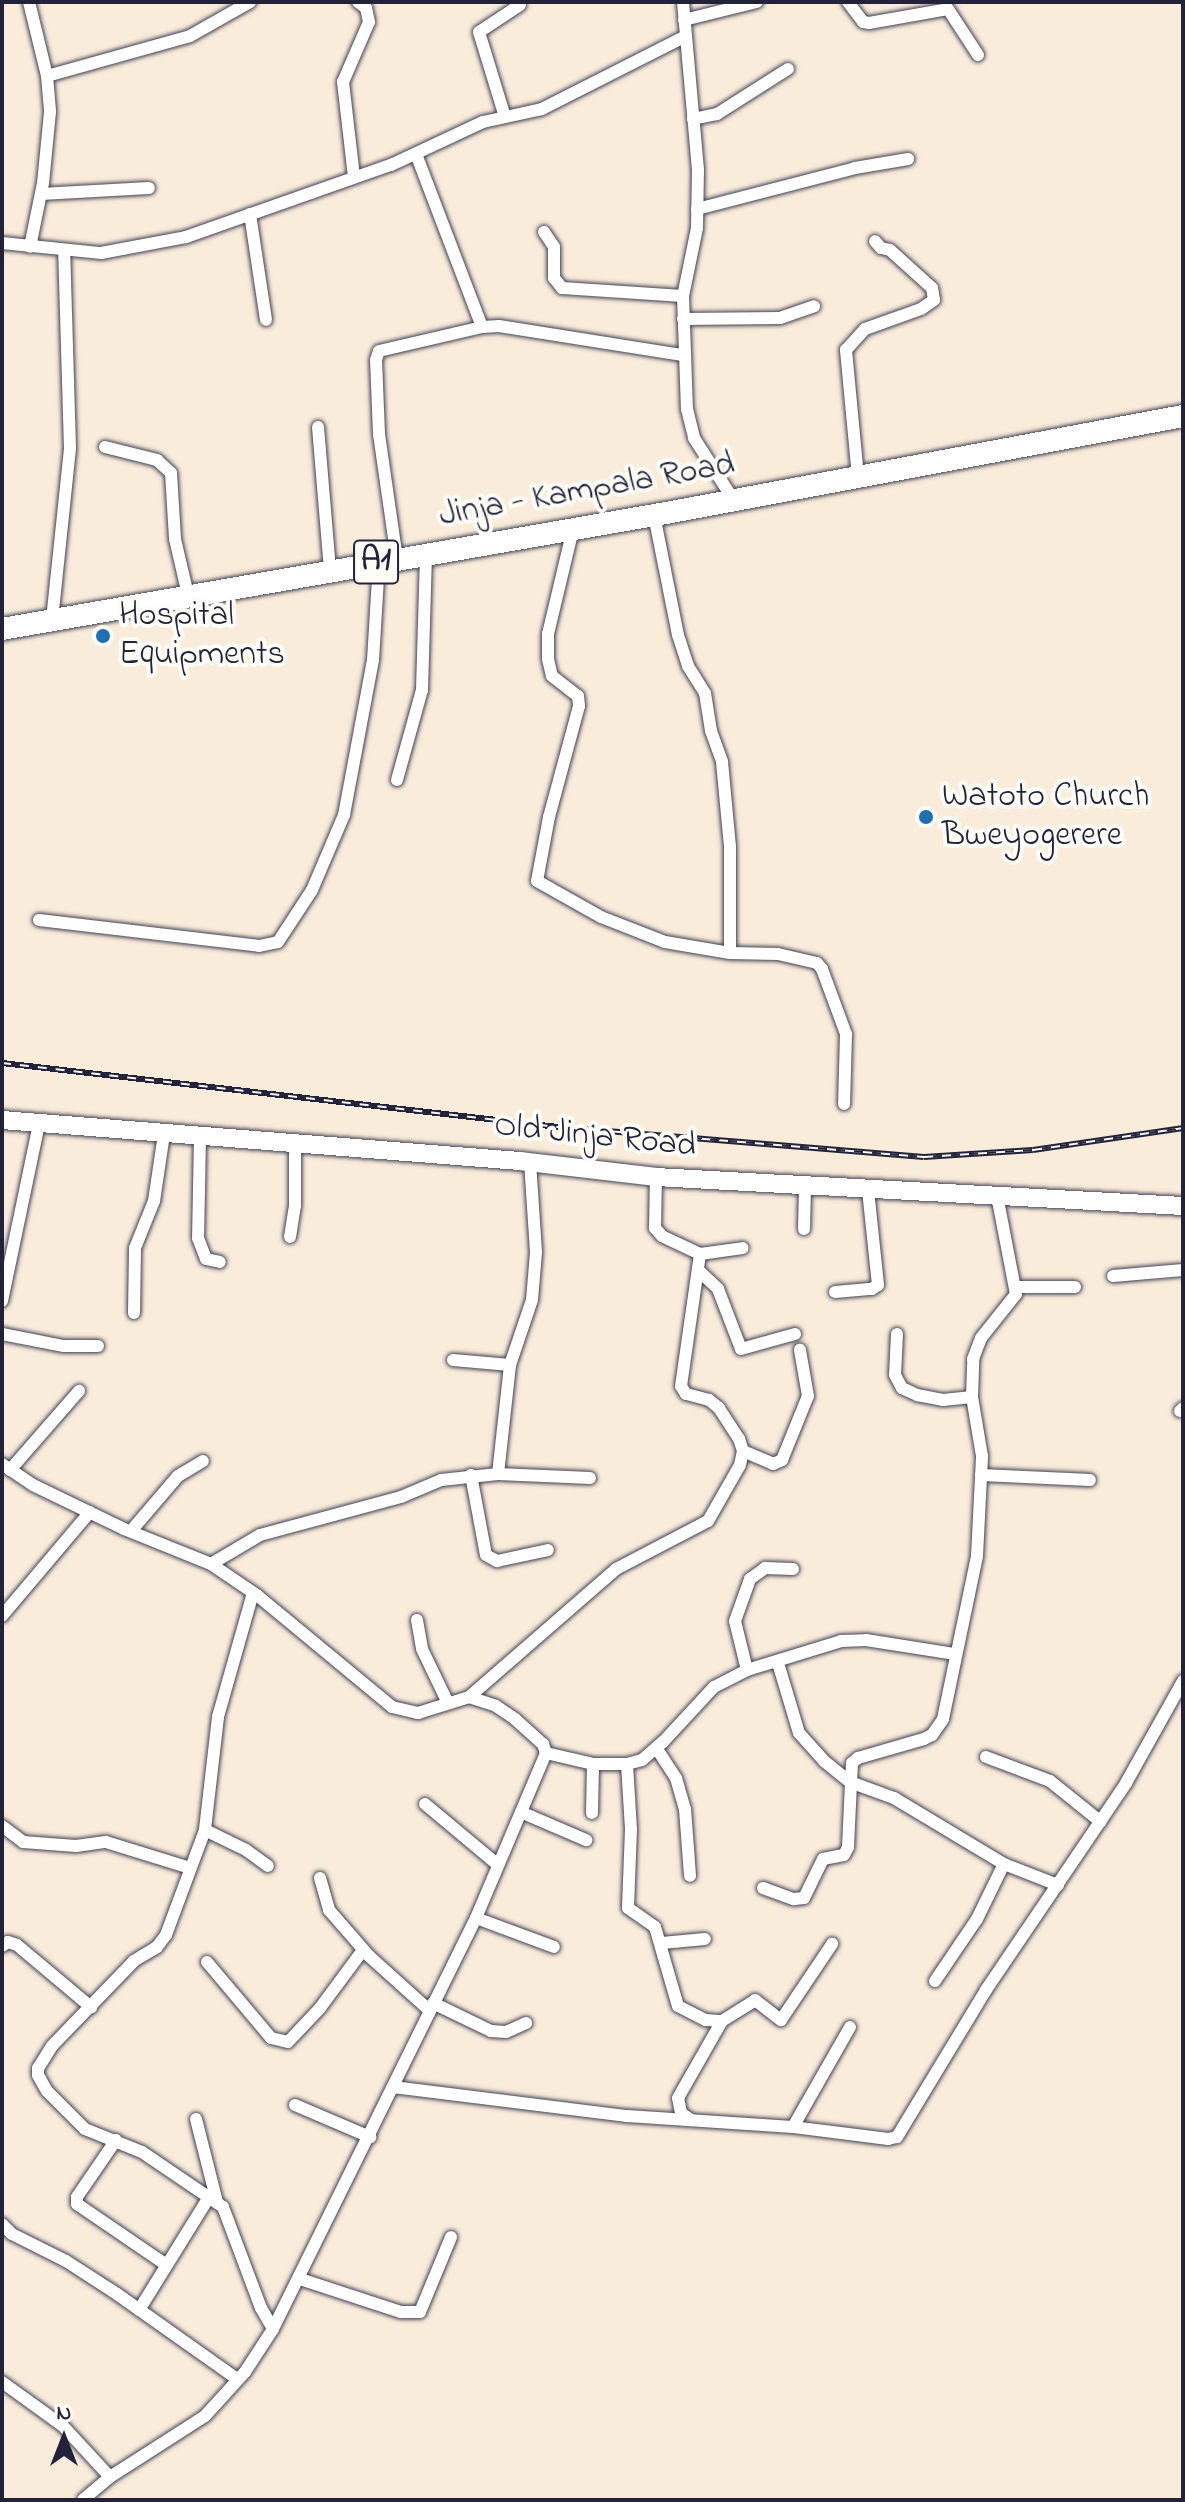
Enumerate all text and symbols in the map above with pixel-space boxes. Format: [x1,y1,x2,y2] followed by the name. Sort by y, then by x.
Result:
[436,445,738,537] street label: Jinja - Kampala Road
[352,534,400,590] road number: A1
[119,596,285,676] place label: Hospital Equipments
[94,627,112,645] marker: Hospital Equipments
[942,777,1149,856] place label: Watoto Church Bweyogerere
[917,808,935,826] marker: Watoto Church Bweyogerere
[492,1106,698,1168] street label: Old Jinja Road
[24,2398,104,2478] north arrow
[57,2398,71,2430] text: N

